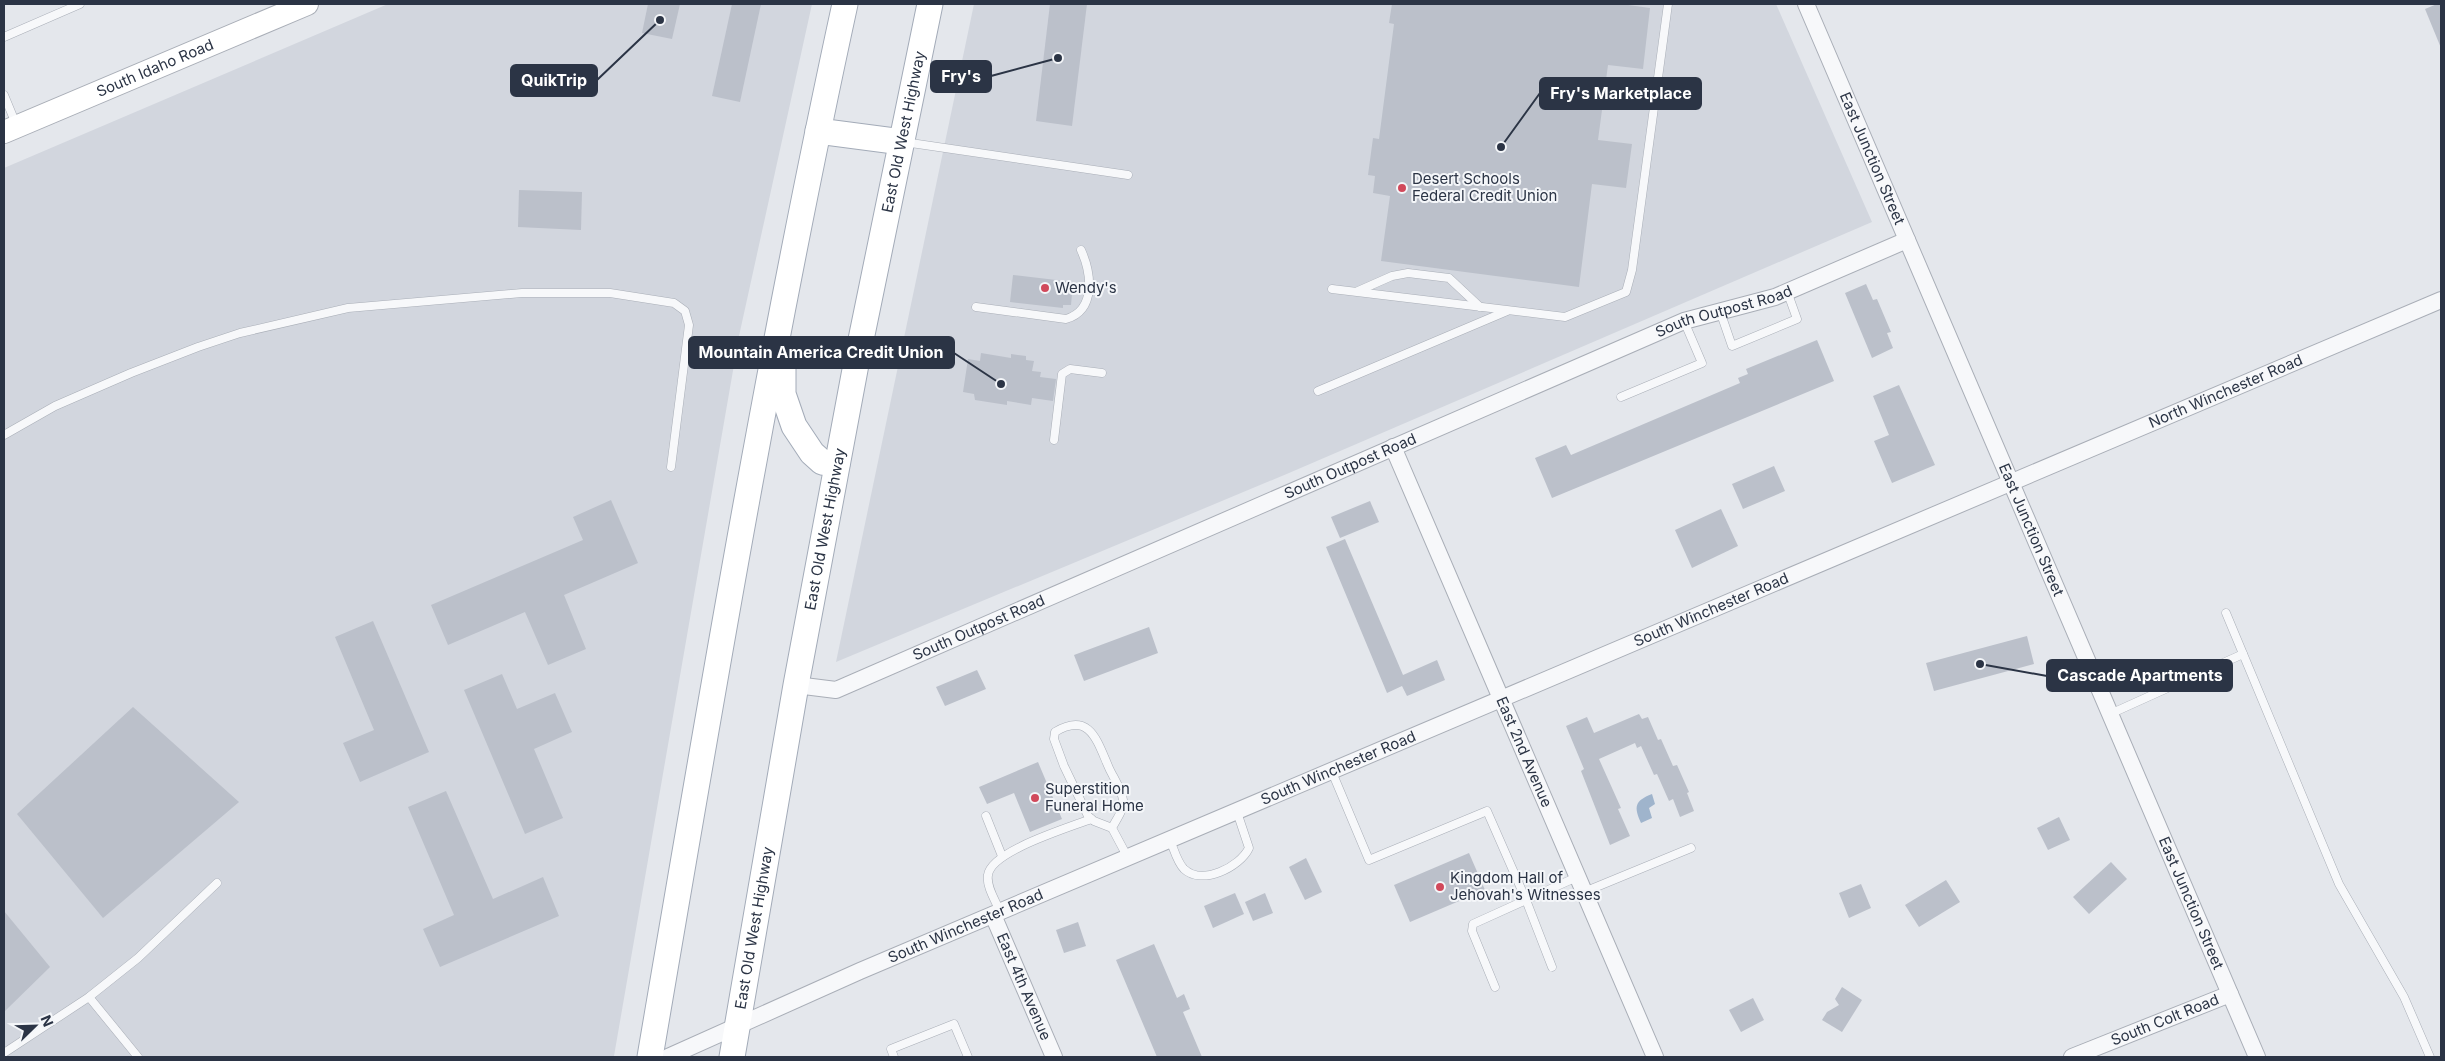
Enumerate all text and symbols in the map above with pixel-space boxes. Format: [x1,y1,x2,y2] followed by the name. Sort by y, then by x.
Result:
[93,35,216,101] street label: South Idaho Road
[877,49,929,214] street label: East Old West Highway
[931,61,991,92] callout: Fry's
[511,65,597,96] callout: QuikTrip
[941,66,981,86] text: Fry's
[521,70,587,90] text: QuikTrip
[1540,78,1701,109] callout: Fry's Marketplace
[1550,83,1692,103] text: Fry's Marketplace
[1836,89,1909,228] street label: East Junction Street
[1412,169,1557,205] place label: Desert Schools Federal Credit Union
[1396,182,1408,194] marker: Desert Schools Federal Credit Union
[1055,278,1117,297] place label: Wendy's
[1652,281,1795,341] street label: South Outpost Road
[1039,282,1051,294] marker: Wendy's
[689,337,954,368] callout: Mountain America Credit Union
[699,342,944,362] text: Mountain America Credit Union
[2146,350,2305,432] street label: North Winchester Road
[1281,429,1419,503] street label: South Outpost Road
[800,446,849,612] street label: East Old West Highway
[1995,460,2068,599] street label: East Junction Street
[1631,568,1791,651] street label: South Winchester Road
[910,590,1048,665] street label: South Outpost Road
[2047,660,2232,691] callout: Cascade Apartments
[2057,665,2223,685] text: Cascade Apartments
[1492,694,1557,810] street label: East 2nd Avenue
[1258,726,1418,809] street label: South Winchester Road
[1045,779,1144,815] place label: Superstition Funeral Home
[1029,792,1041,804] marker: Superstition Funeral Home
[2155,834,2228,972] street label: East Junction Street
[730,844,777,1011] street label: East Old West Highway
[1450,868,1601,904] place label: Kingdom Hall of Jehovah's Witnesses
[1434,881,1446,893] marker: Kingdom Hall of Jehovah's Witnesses
[885,884,1046,967] street label: South Winchester Road
[993,930,1056,1043] street label: East 4th Avenue
[2108,989,2221,1050] street label: South Colt Road
[10,1001,60,1051] north arrow
[38,1012,57,1029] text: N

